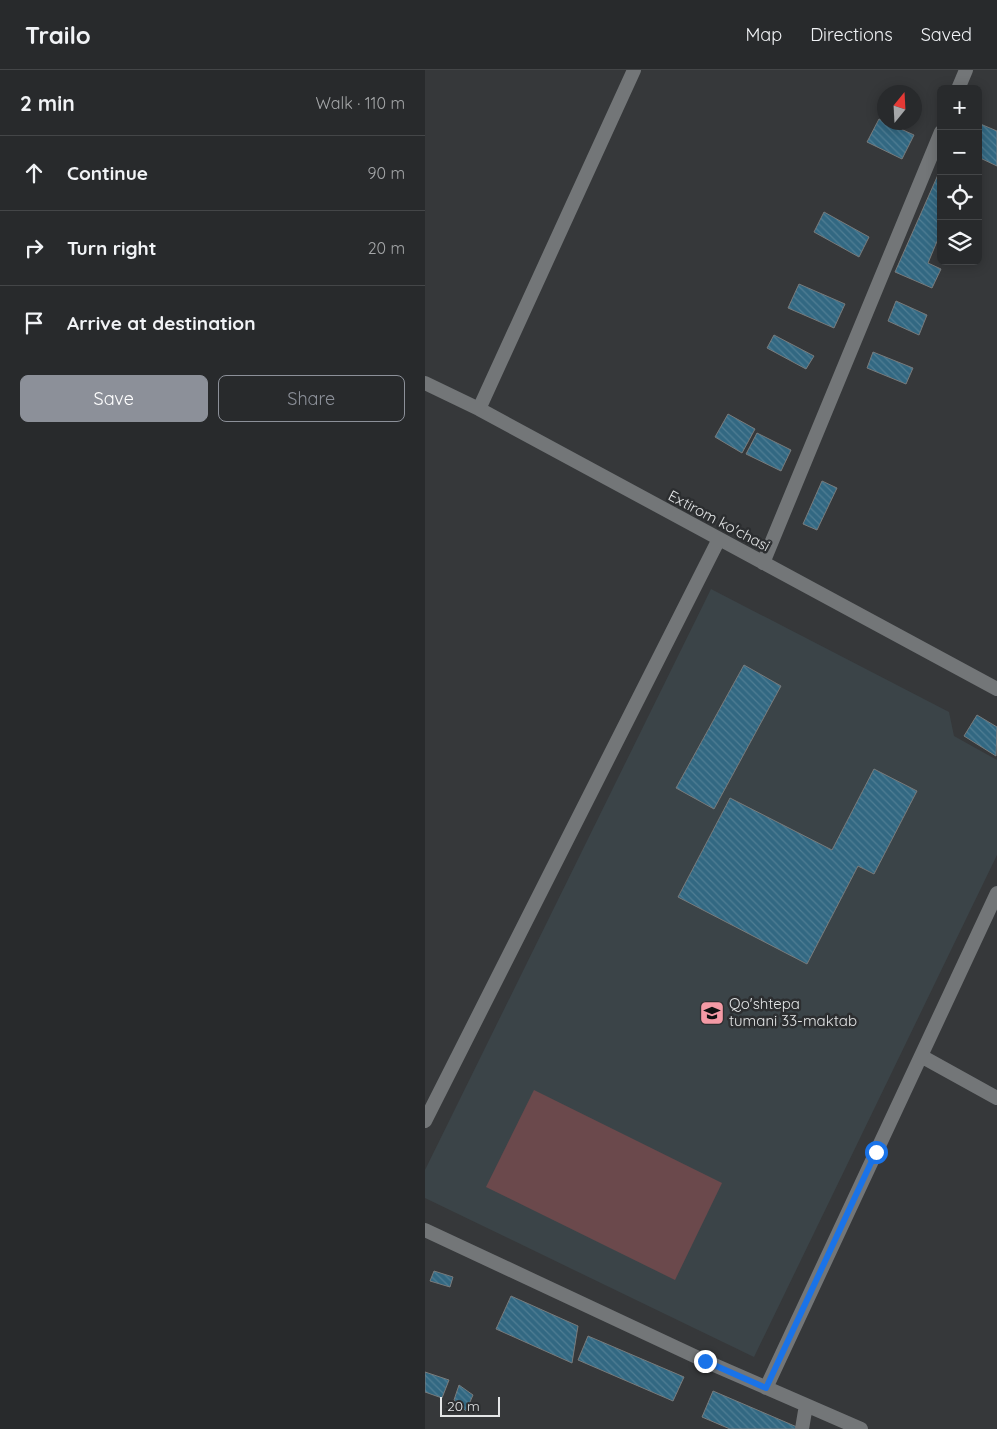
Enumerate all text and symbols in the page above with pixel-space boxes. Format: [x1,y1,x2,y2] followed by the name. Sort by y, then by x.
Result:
[25,20,91,50] text: Trailo
[745,23,782,46] text: Map
[810,23,893,46] text: Directions
[921,23,972,46] text: Saved
[877,85,922,130] north arrow
[937,85,982,265] map controls
[937,85,982,130] button: +
[20,90,75,116] text: 2 min
[316,93,405,113] text: Walk · 110 m
[937,130,982,175] button: −
[20,159,48,187] icon: ahead
[67,161,148,185] text: Continue
[368,163,405,183] text: 90 m
[937,175,982,220] button: locate
[937,220,982,265] button: layers
[20,234,48,262] icon: right
[67,236,156,260] text: Turn right
[368,238,405,258] text: 20 m
[20,309,48,337] icon: arrive
[67,311,256,335] text: Arrive at destination
[20,375,208,422] button: Save
[218,375,405,422] button: Share
[665,486,773,555] street label: Extirom ko'chasi
[729,994,857,1030] place label: Qo'shtepa tumani 33-maktab
[699,1000,725,1026] school or university icon: Qo'shtepa tumani 33-maktab
[865,1141,888,1164] route start
[694,1350,717,1373] route end
[440,1394,500,1417] scale bar
[447,1397,480,1415] text: 20 m

